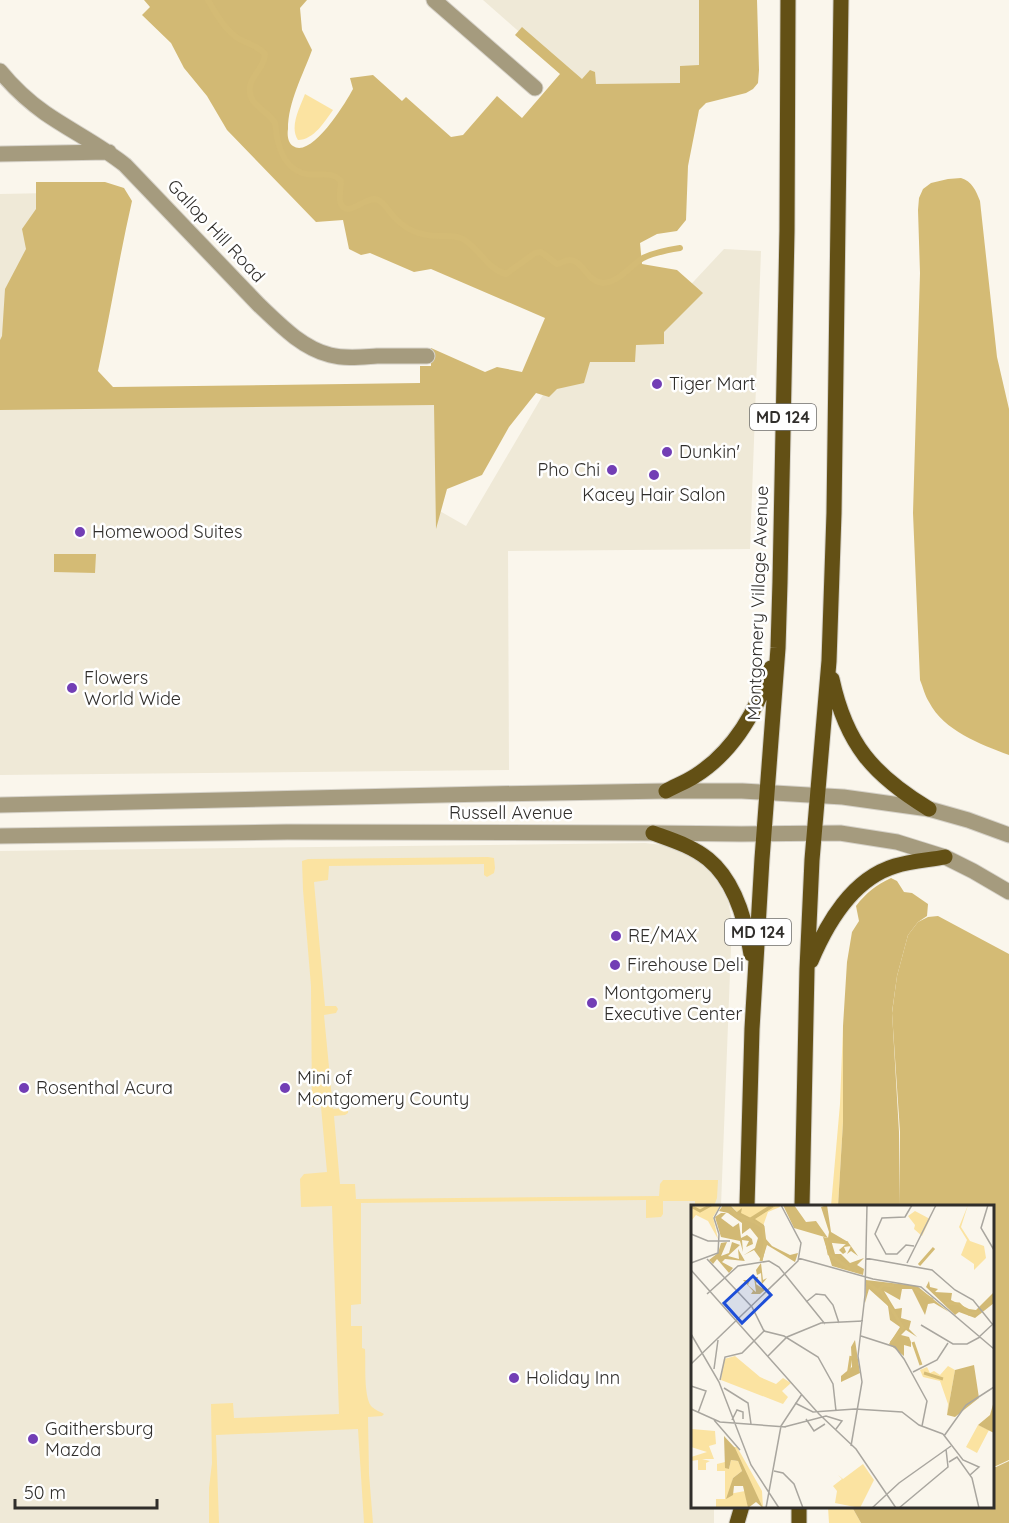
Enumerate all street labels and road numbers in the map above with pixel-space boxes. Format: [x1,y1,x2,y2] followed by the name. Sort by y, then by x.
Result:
[163,174,270,287] street label: Gallop Hill Road
[750,404,816,430] road number: MD 124
[742,485,773,721] street label: Montgomery Village Avenue
[449,801,573,824] street label: Russell Avenue
[725,919,791,945] road number: MD 124

